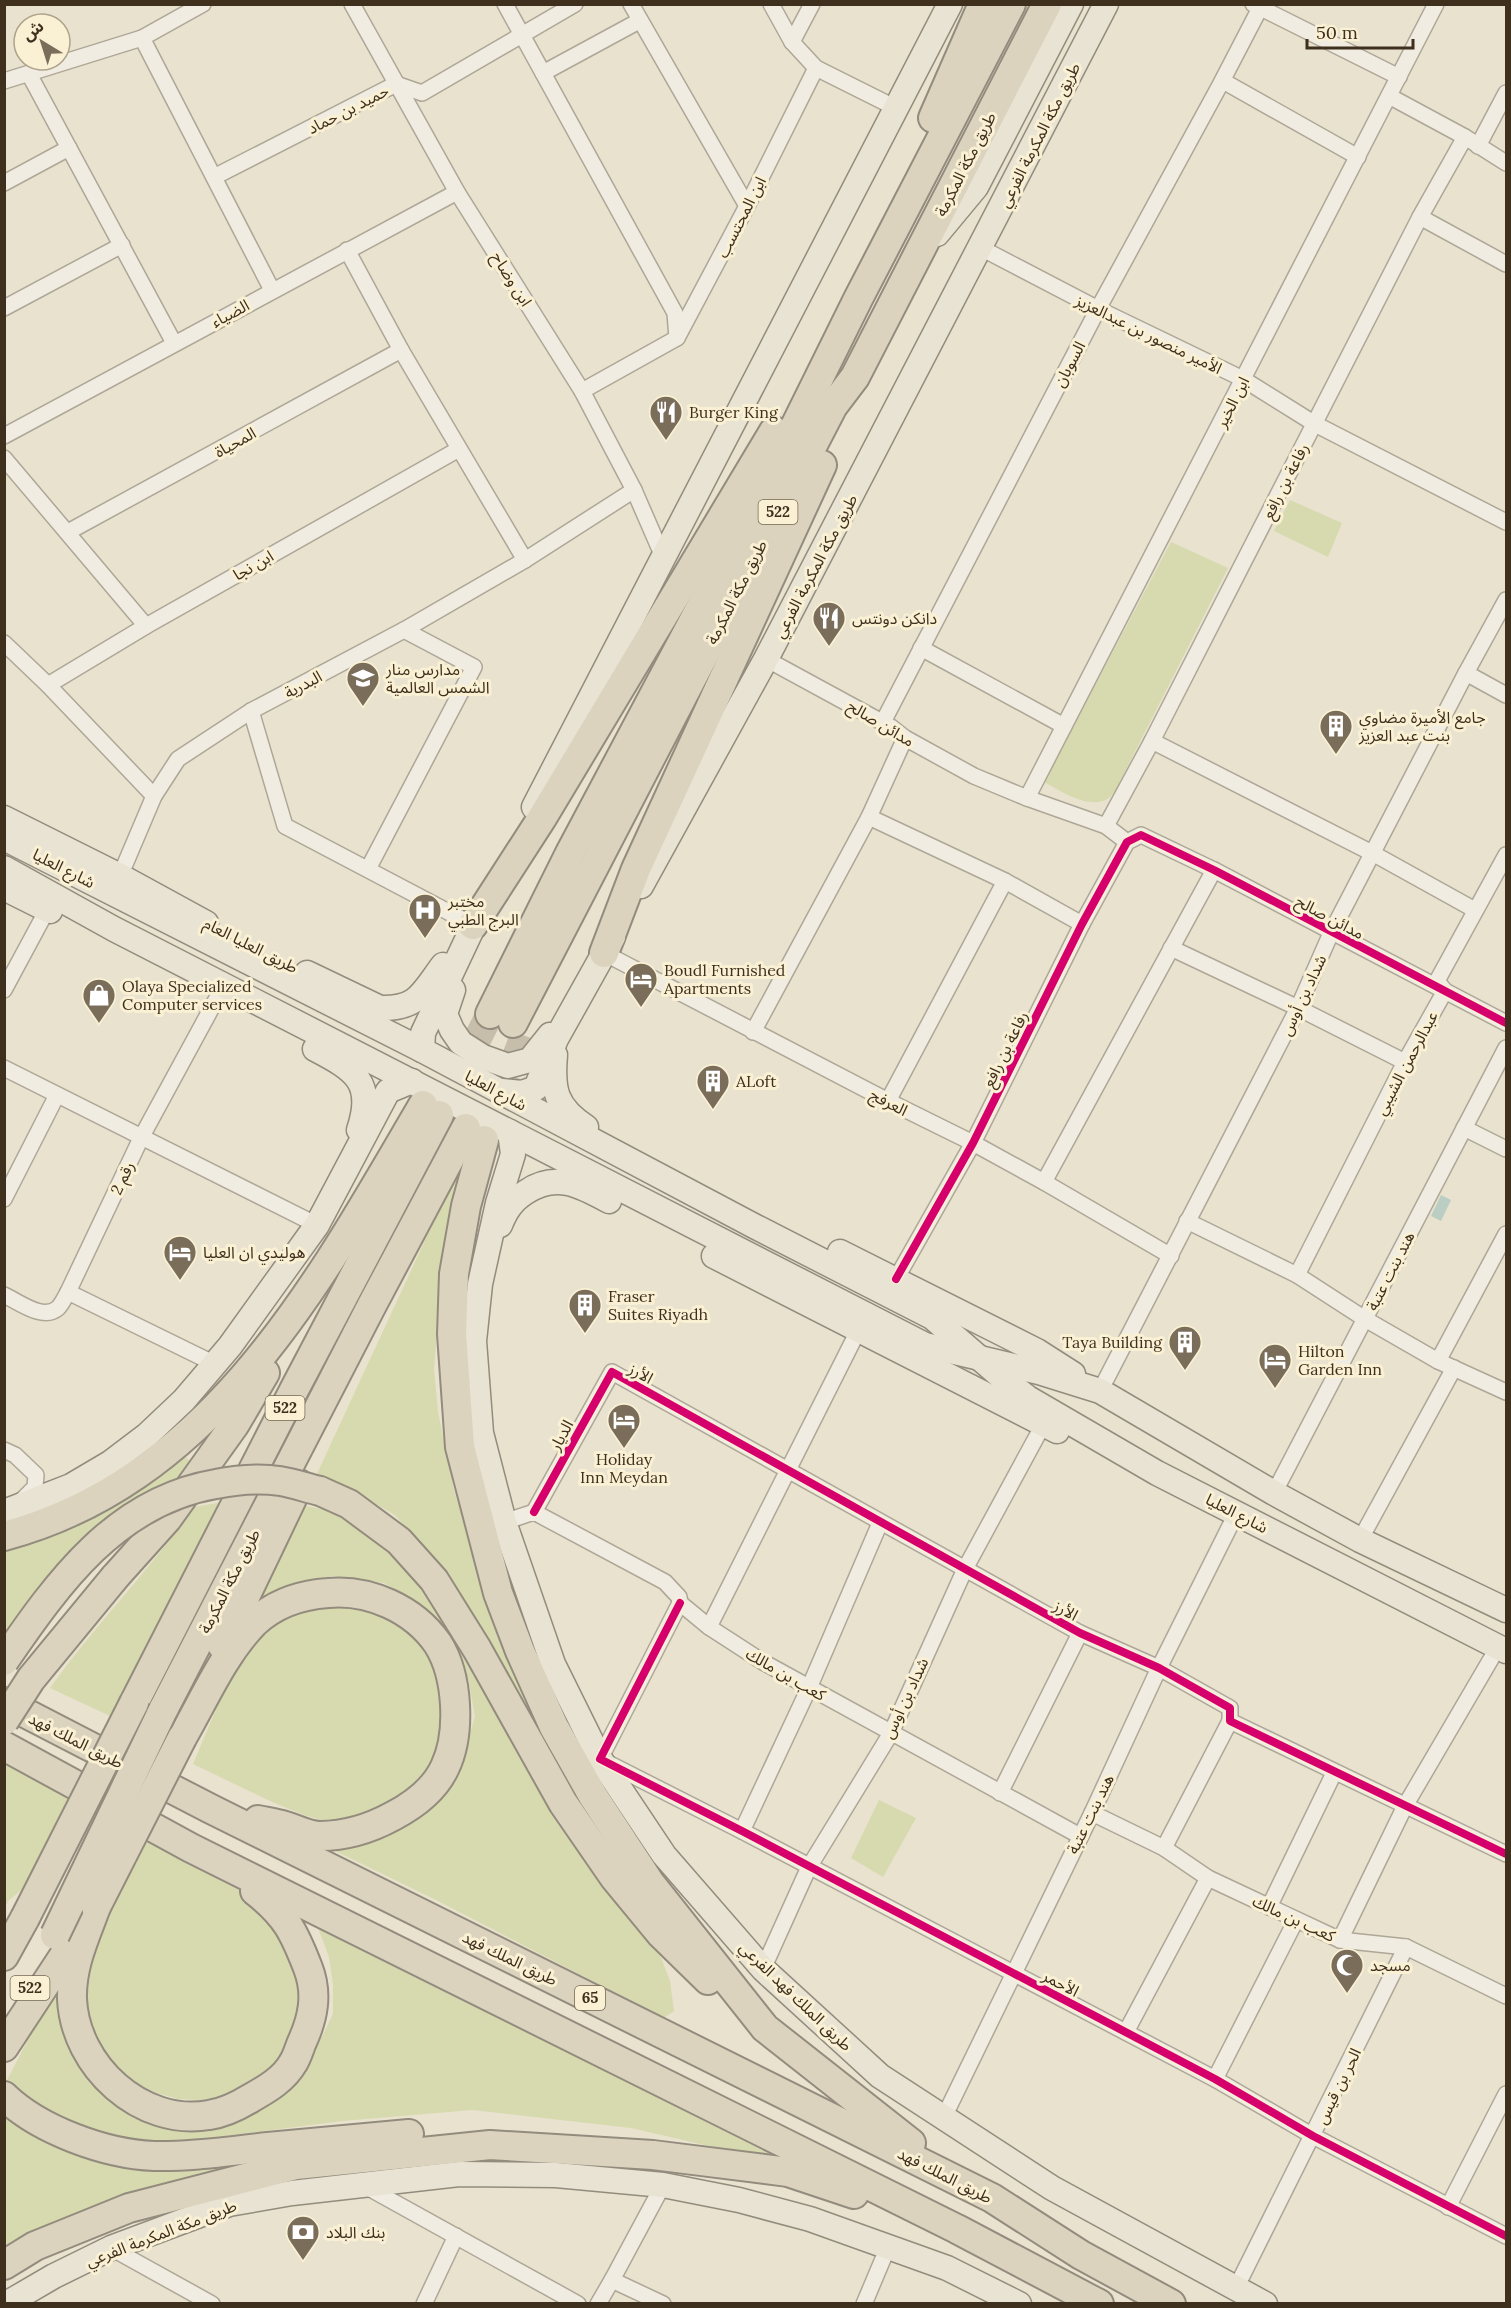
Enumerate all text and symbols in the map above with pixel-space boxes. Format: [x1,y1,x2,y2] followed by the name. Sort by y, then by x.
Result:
[12,12,72,72] north arrow
[1307,12,1414,50] scale bar
[18,16,48,45] text: ش
[1316,21,1358,44] text: 50 m
[994,59,1087,212] street label: طريق مكة المكرمة الفرعي
[304,80,392,138] street label: حميد بن حماد
[930,108,1001,220] street label: طريق مكة المكرمة
[712,173,770,261] street label: ابن المحتسب
[485,248,537,312] street label: ابن وضاح
[1072,289,1225,378] street label: الأمير منصور بن عبدالعزيز
[207,295,253,331] street label: الضياء
[1049,338,1089,390] street label: السوبان
[1210,373,1253,432] street label: ابن الخير
[648,394,684,441] restaurant icon: Burger King
[689,402,779,422] place label: Burger King
[211,422,259,462] street label: المحياة
[1257,440,1315,524] street label: رفاعة بن رافع
[769,490,864,643] street label: طريق مكة المكرمة الفرعي
[758,500,798,524] road number: 522
[701,536,772,648] street label: طريق مكة المكرمة
[229,546,277,584] street label: ابن نجا
[811,600,847,647] restaurant icon: دانكن دونتس
[852,608,937,628] place label: دانكن دونتس
[385,659,489,697] place label: مدارس منار الشمس العالمية
[345,660,381,707] school or university icon: مدارس منار الشمس العالمية
[281,666,325,702] street label: البدرية
[842,695,918,753] street label: مدائن صالح
[1358,707,1486,745] place label: جامع الأميرة مضاوي بنت عبد العزيز
[1318,708,1354,755] building icon: جامع الأميرة مضاوي بنت عبد العزيز
[28,844,98,895] street label: شارع العليا
[447,891,519,932] place label: مختبر البرج الطبي
[1291,891,1368,946] street label: مدائن صالح
[407,892,443,939] hospital icon: مختبر البرج الطبي
[199,913,302,980] street label: طريق العليا العام
[1276,951,1330,1039] street label: شداد بن أوس
[663,960,786,998] place label: Boudl Furnished Apartments
[623,961,659,1008] hotel icon: Boudl Furnished Apartments
[122,976,262,1014] place label: Olaya Specialized Computer services
[81,977,117,1024] shop icon: Olaya Specialized Computer services
[978,1008,1035,1092] street label: رفاعة بن رافع
[1370,1008,1444,1120] street label: عبدالرحمن الشيبي
[695,1063,731,1110] building icon: ALoft
[460,1065,530,1117] street label: شارع العليا
[735,1071,777,1091] place label: ALoft
[865,1084,911,1123] street label: العرفج
[106,1158,141,1199] street label: رقم 2
[1362,1228,1418,1314] street label: هند بنت عتبة
[162,1234,198,1281] hotel icon: هوليدي ان العليا
[203,1242,305,1265] place label: هوليدي ان العليا
[608,1286,708,1324] place label: Fraser Suites Riyadh
[567,1287,603,1334] building icon: Fraser Suites Riyadh
[1167,1324,1203,1371] building icon: Taya Building
[1062,1332,1163,1352] place label: Taya Building
[1298,1341,1382,1379] place label: Hilton Garden Inn
[1257,1342,1293,1389] hotel icon: Hilton Garden Inn
[624,1358,657,1388] street label: الأرز
[266,1396,304,1420] road number: 522
[606,1402,642,1449] hotel icon: Holiday Inn Meydan
[544,1416,577,1455] street label: الديار
[580,1449,668,1487] place label: Holiday Inn Meydan
[1201,1489,1271,1540] street label: شارع العليا
[194,1525,265,1637] street label: طريق مكة المكرمة
[1049,1595,1082,1625] street label: الأرز
[743,1643,830,1705] street label: كعب بن مالك
[878,1654,932,1742] street label: شداد بن أوس
[25,1708,127,1773] street label: طريق الملك فهد
[1062,1771,1118,1857] street label: هند بنت عتبة
[1250,1890,1339,1946] street label: كعب بن مالك
[459,1926,561,1991] street label: طريق الملك فهد
[734,1937,857,2057] street label: طريق الملك فهد الفرعي
[1329,1947,1365,1994] mosque icon: مسجد
[1370,1955,1411,1975] place label: مسجد
[1039,1965,1083,2001] street label: الأحمر
[10,1976,50,2000] road number: 522
[575,1986,605,2010] road number: 65
[1311,2045,1365,2127] street label: الحر بن قيس
[894,2143,996,2208] street label: طريق الملك فهد
[83,2195,240,2274] street label: طريق مكة المكرمة الفرعي
[285,2214,321,2261] bank icon: بنك البلاد
[326,2222,385,2242] place label: بنك البلاد

